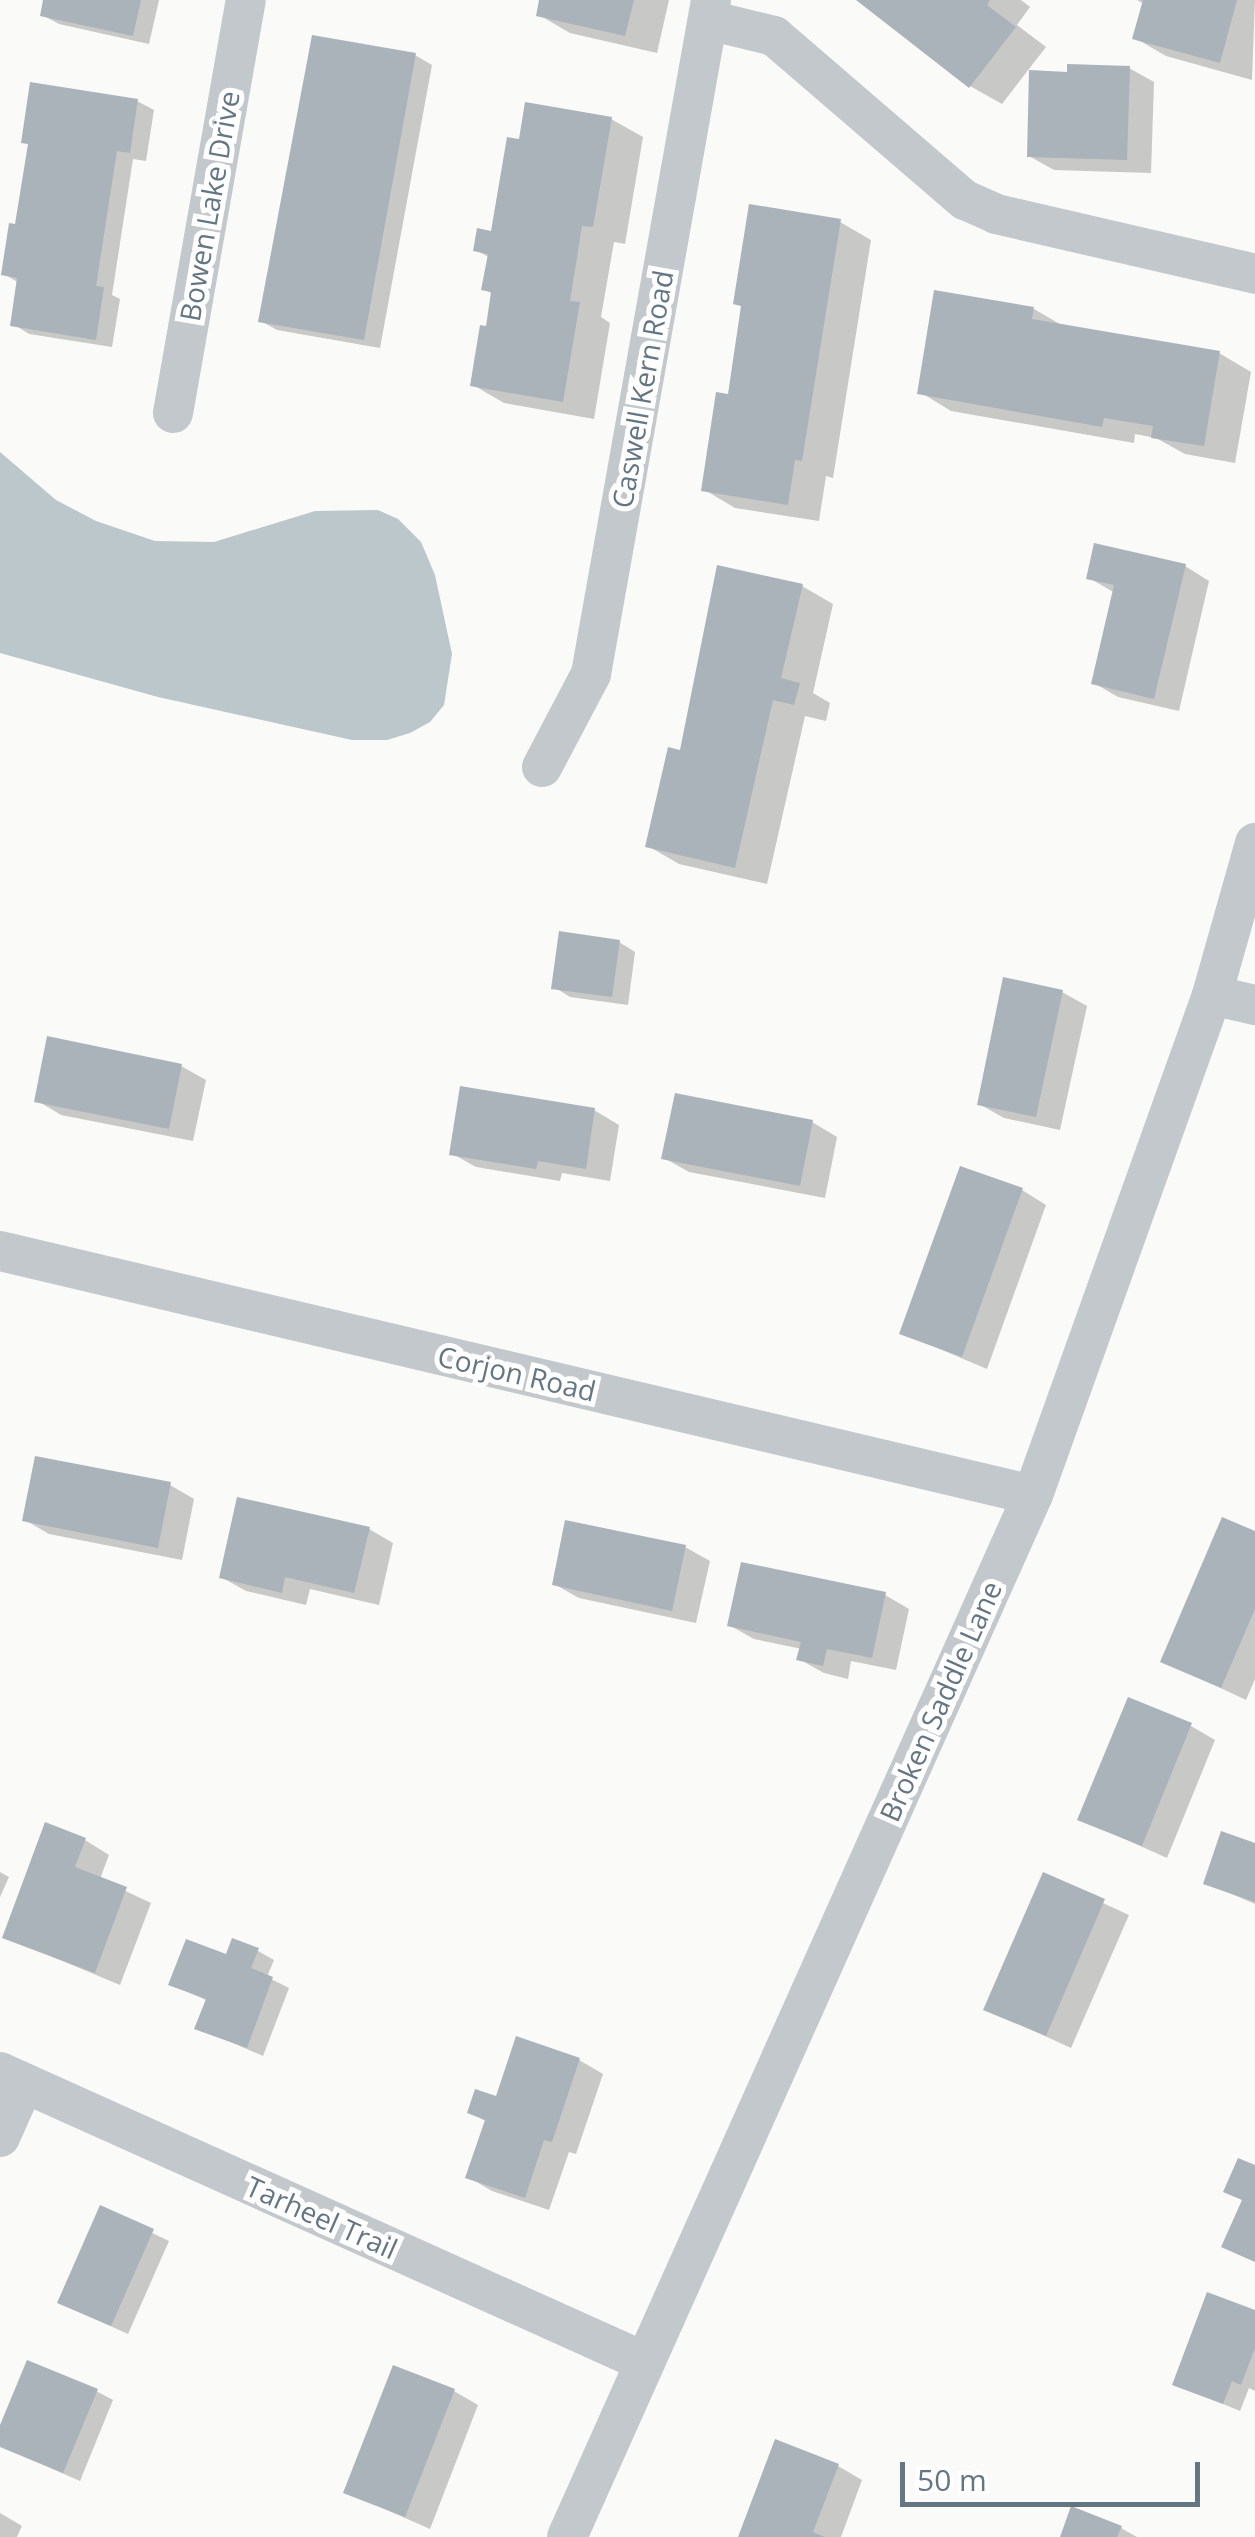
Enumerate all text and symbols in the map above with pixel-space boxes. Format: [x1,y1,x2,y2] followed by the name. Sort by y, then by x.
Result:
[172,88,246,324] street label: Bowen Lake Drive
[605,267,679,511] street label: Caswell Kern Road
[435,1339,599,1407] street label: Corjon Road
[872,1576,1008,1826] street label: Broken Saddle Lane
[241,2169,403,2265] street label: Tarheel Trail
[905,2442,1205,2504] scale bar
[917,2459,987,2500] text: 50 m

